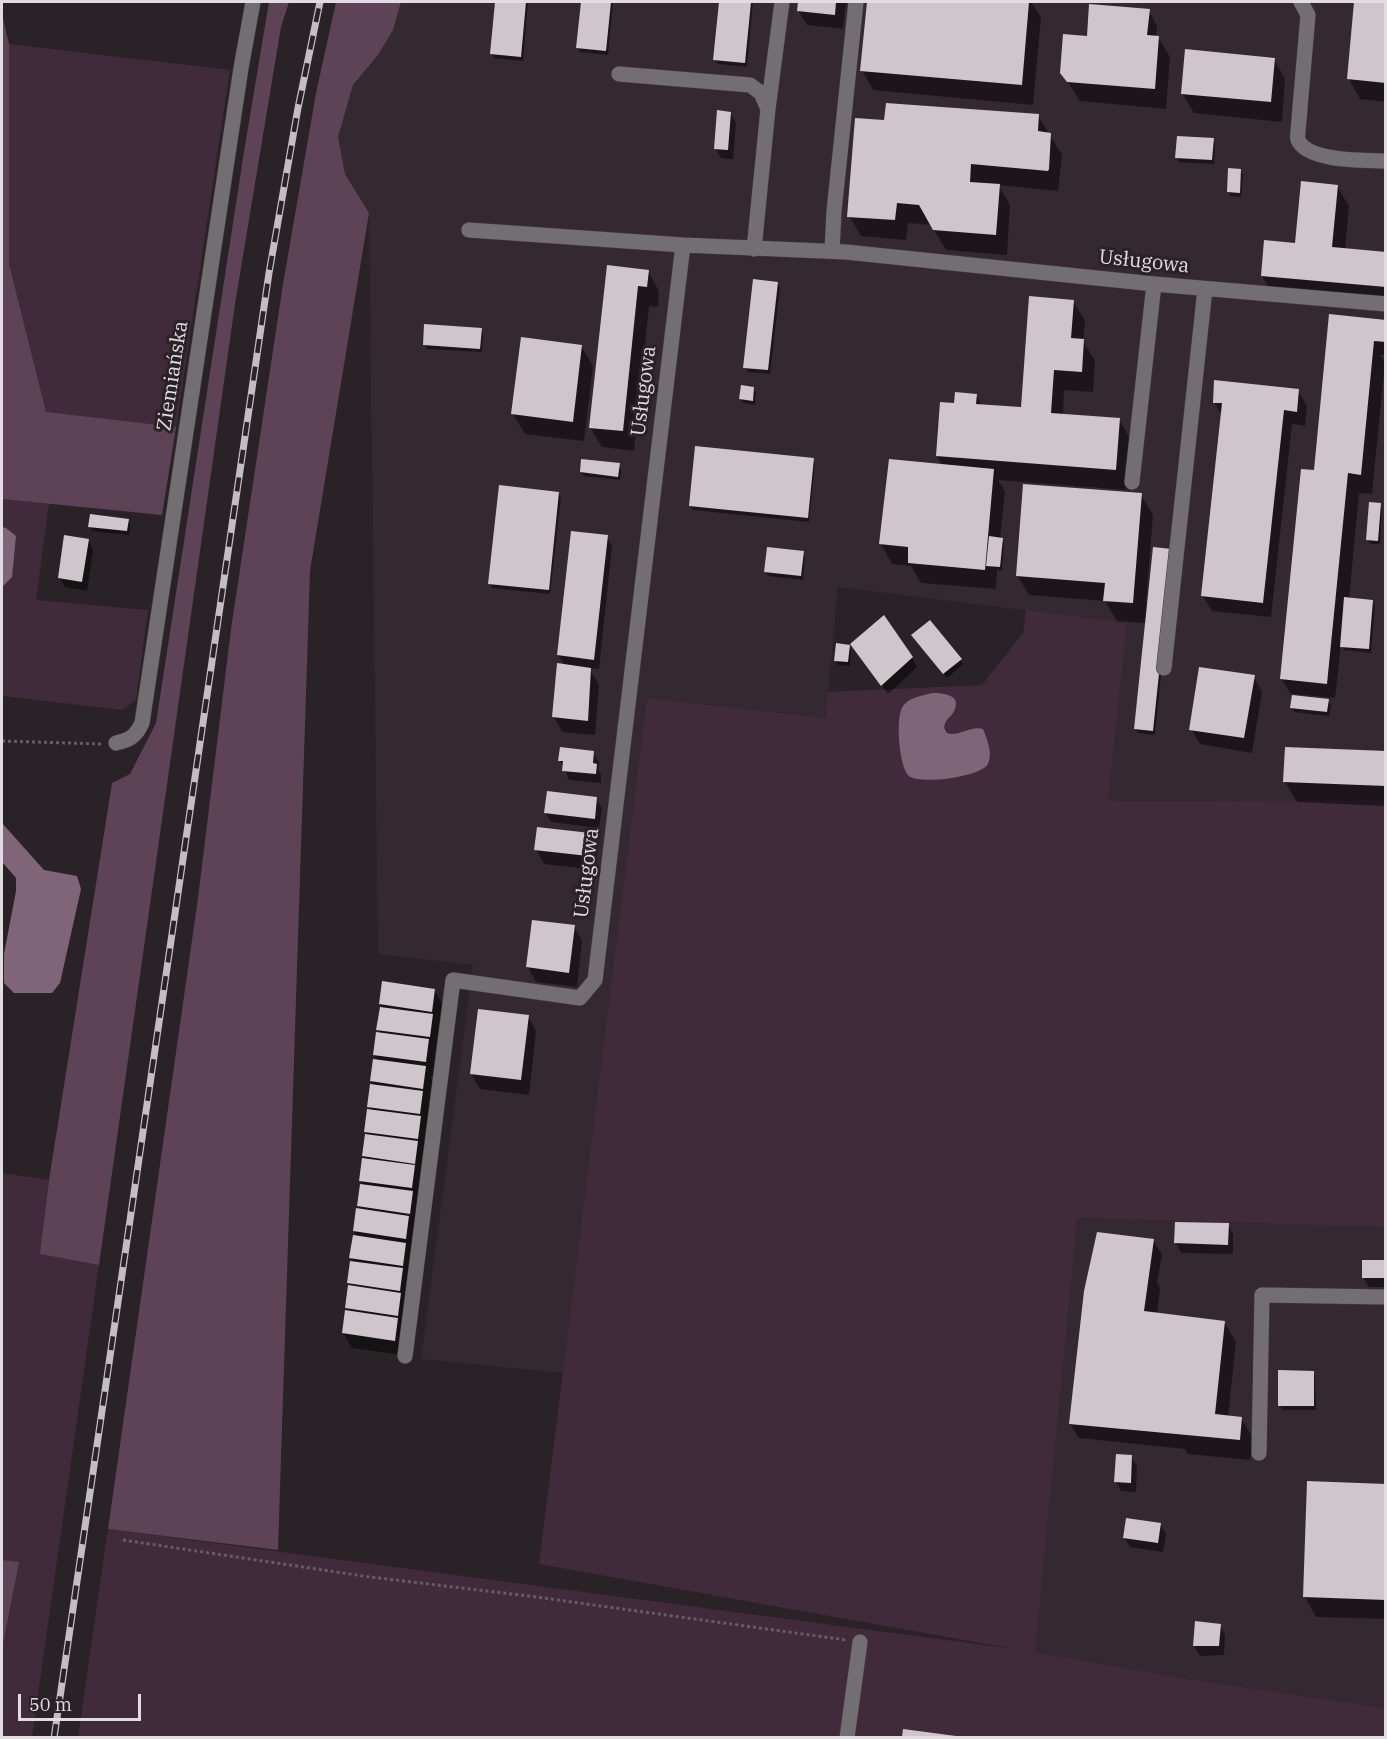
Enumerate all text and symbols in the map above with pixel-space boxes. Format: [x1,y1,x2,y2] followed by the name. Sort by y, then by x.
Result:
[1097,245,1191,279] street label: Usługowa
[152,319,194,433] street label: Ziemiańska
[627,344,661,438] street label: Usługowa
[570,826,604,920] street label: Usługowa
[21,1682,144,1720] scale bar
[29,1693,72,1716] text: 50 m

